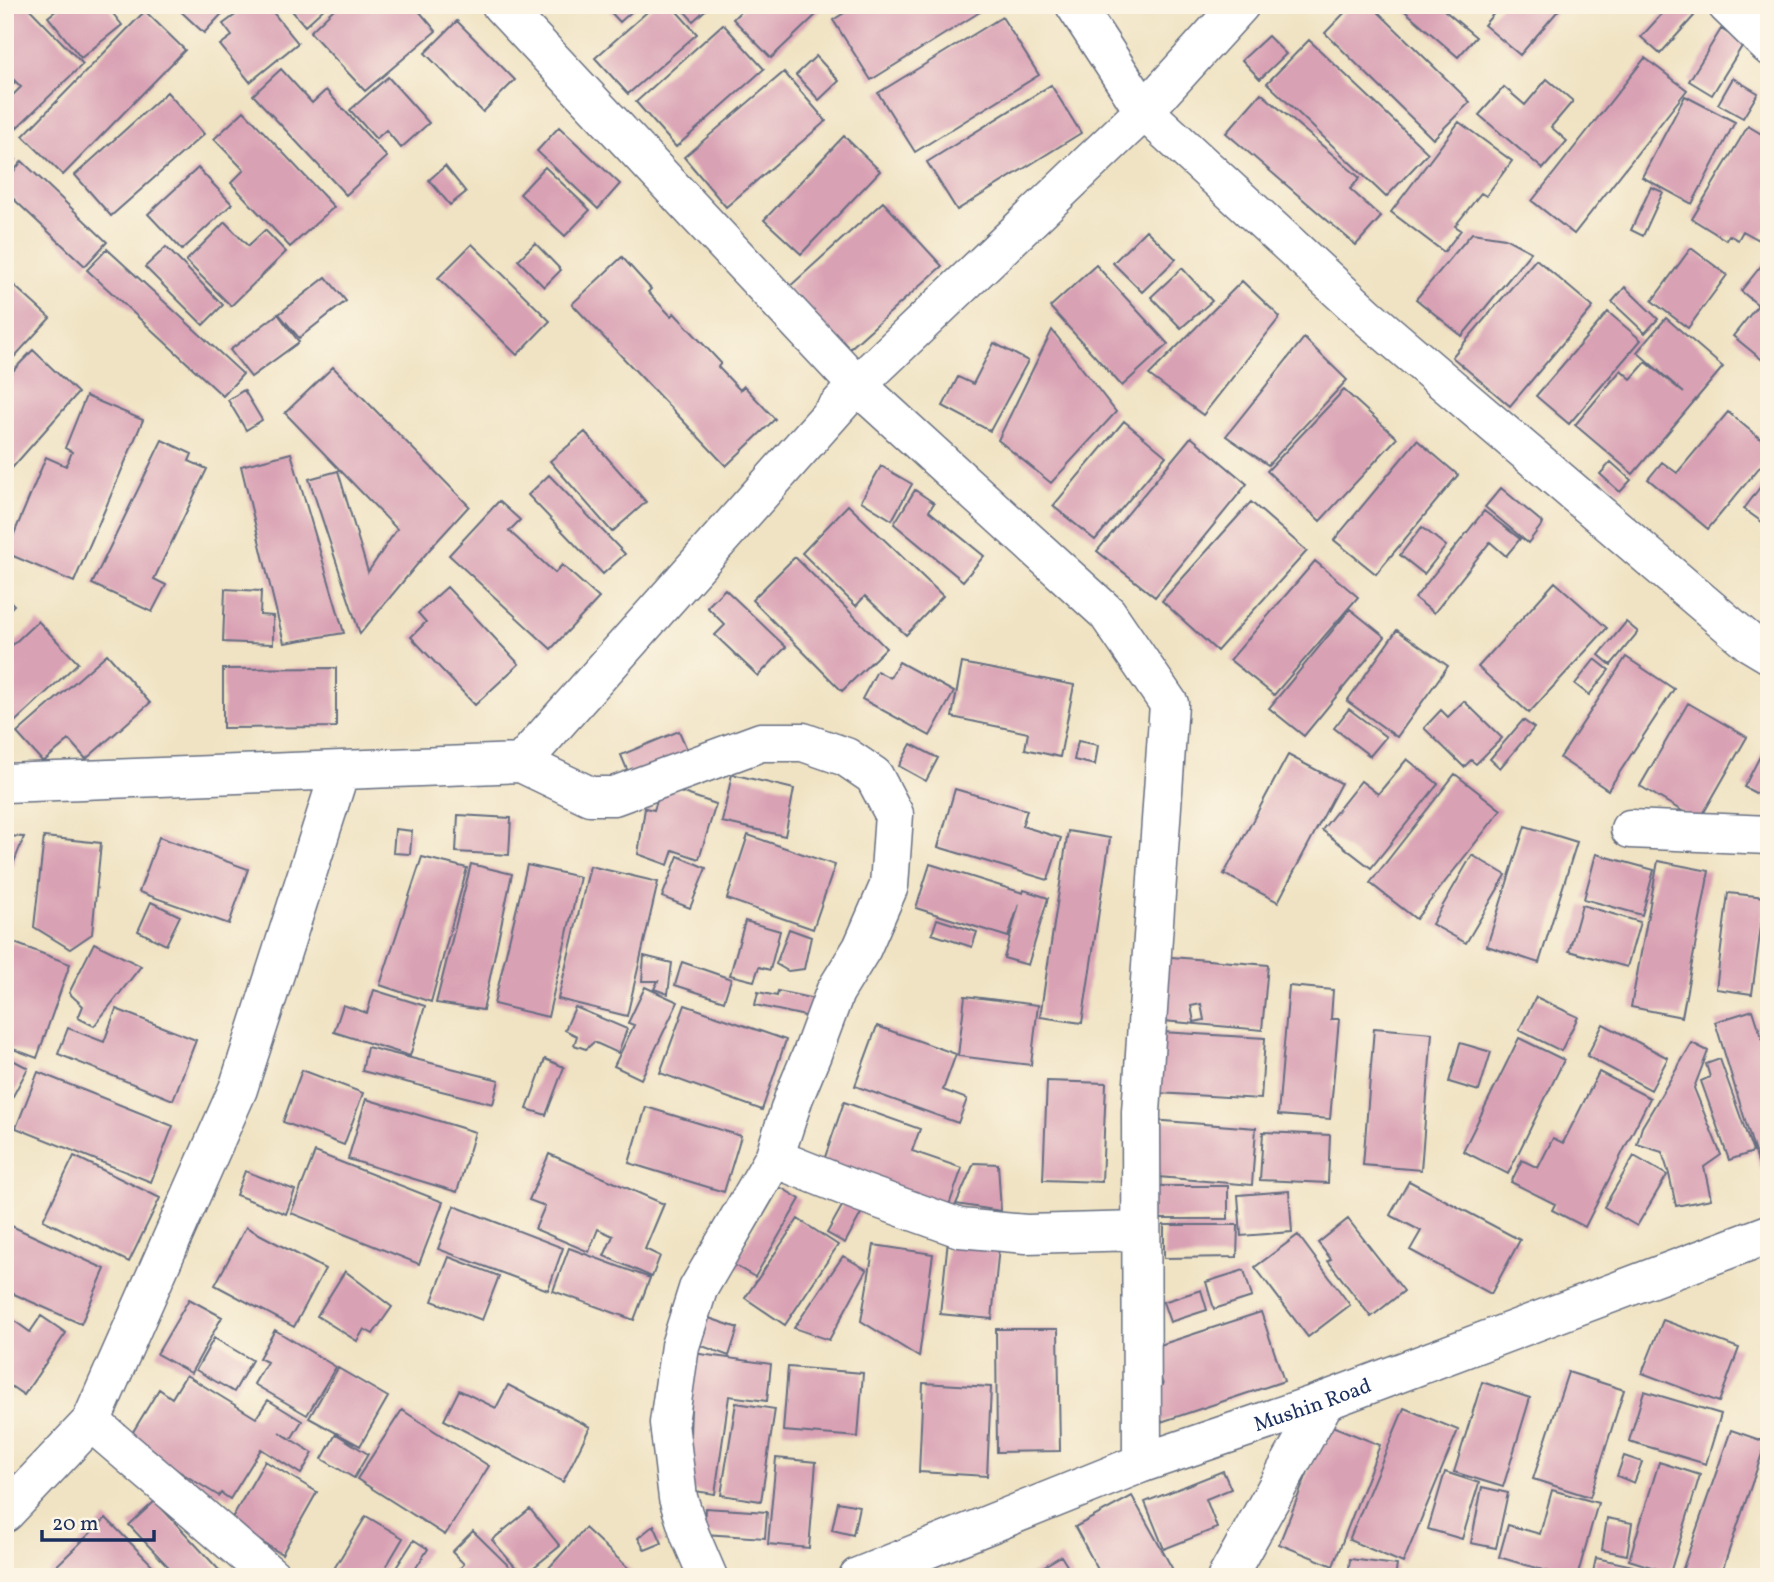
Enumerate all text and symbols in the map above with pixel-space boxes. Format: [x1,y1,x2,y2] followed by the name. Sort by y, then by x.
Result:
[1250,1372,1376,1440] street label: Mushin Road
[42,1498,154,1542] scale bar
[52,1510,98,1539] text: 20 m

